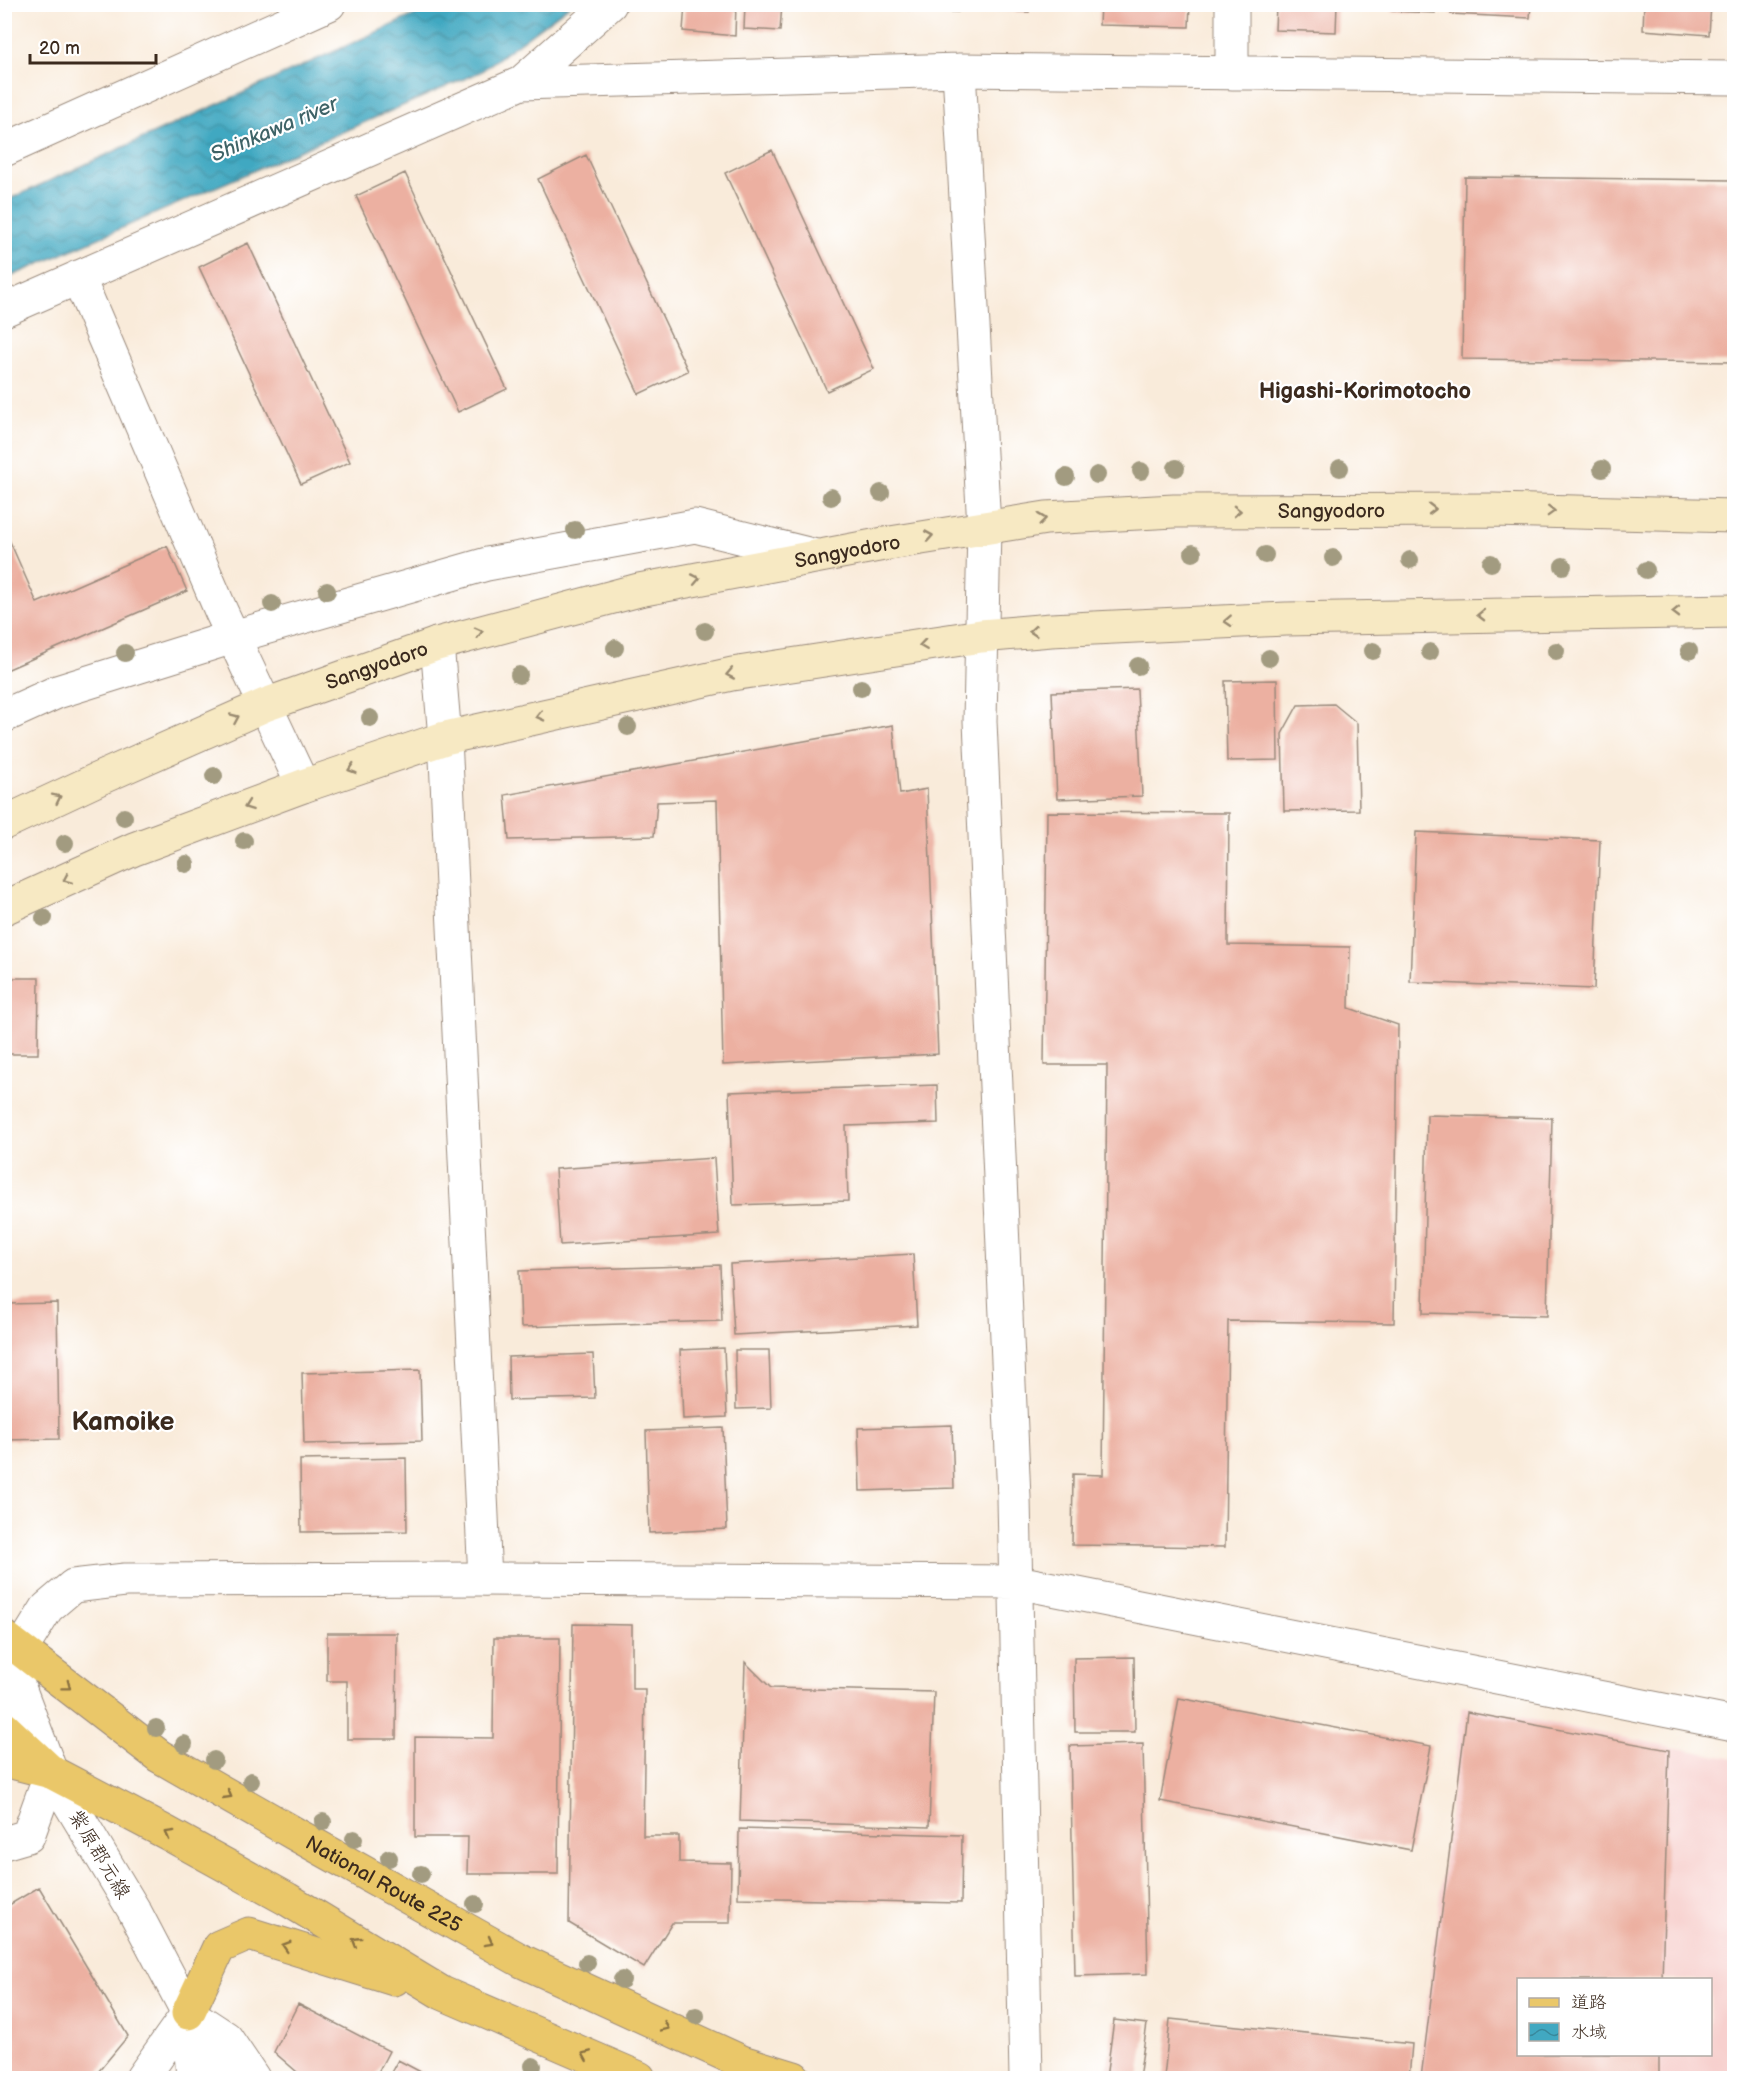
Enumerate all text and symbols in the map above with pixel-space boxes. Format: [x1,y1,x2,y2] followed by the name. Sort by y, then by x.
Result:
[30,27,156,65] scale bar
[39,38,80,59] text: 20 m
[207,91,343,168] water label: Shinkawa river
[1259,378,1471,405] district label: Higashi-Korimotocho
[1278,499,1385,524] street label: Sangyodoro
[1427,503,1436,515] one-way arrow
[1232,505,1241,517] one-way arrow
[1547,505,1556,518] one-way arrow
[1037,513,1046,526] one-way arrow
[924,530,934,543] one-way arrow
[793,531,902,574] street label: Sangyodoro
[691,573,701,586] one-way arrow
[1672,606,1681,618] one-way arrow
[1477,609,1486,621] one-way arrow
[1223,615,1232,628] one-way arrow
[1029,625,1038,638] one-way arrow
[474,627,484,640] one-way arrow
[323,637,432,696] street label: Sangyodoro
[918,639,928,651] one-way arrow
[726,667,736,680] one-way arrow
[535,709,545,722] one-way arrow
[229,713,240,725] one-way arrow
[347,762,358,774] one-way arrow
[51,793,62,805] one-way arrow
[243,799,254,812] one-way arrow
[63,872,74,884] one-way arrow
[72,1407,175,1438] district label: Kamoike
[61,1678,72,1689] one-way arrow
[222,1788,232,1800] one-way arrow
[63,1805,135,1904] street label: 紫原郡元線
[165,1830,175,1841] one-way arrow
[301,1831,466,1938] street label: National Route 225
[483,1935,494,1947] one-way arrow
[352,1937,362,1949] one-way arrow
[281,1941,292,1953] one-way arrow
[1517,1978,1712,2056] legend
[1571,1992,1607,2013] text: 道路
[659,2019,670,2031] one-way arrow
[1571,2022,1607,2043] text: 水域
[581,2051,592,2063] one-way arrow

